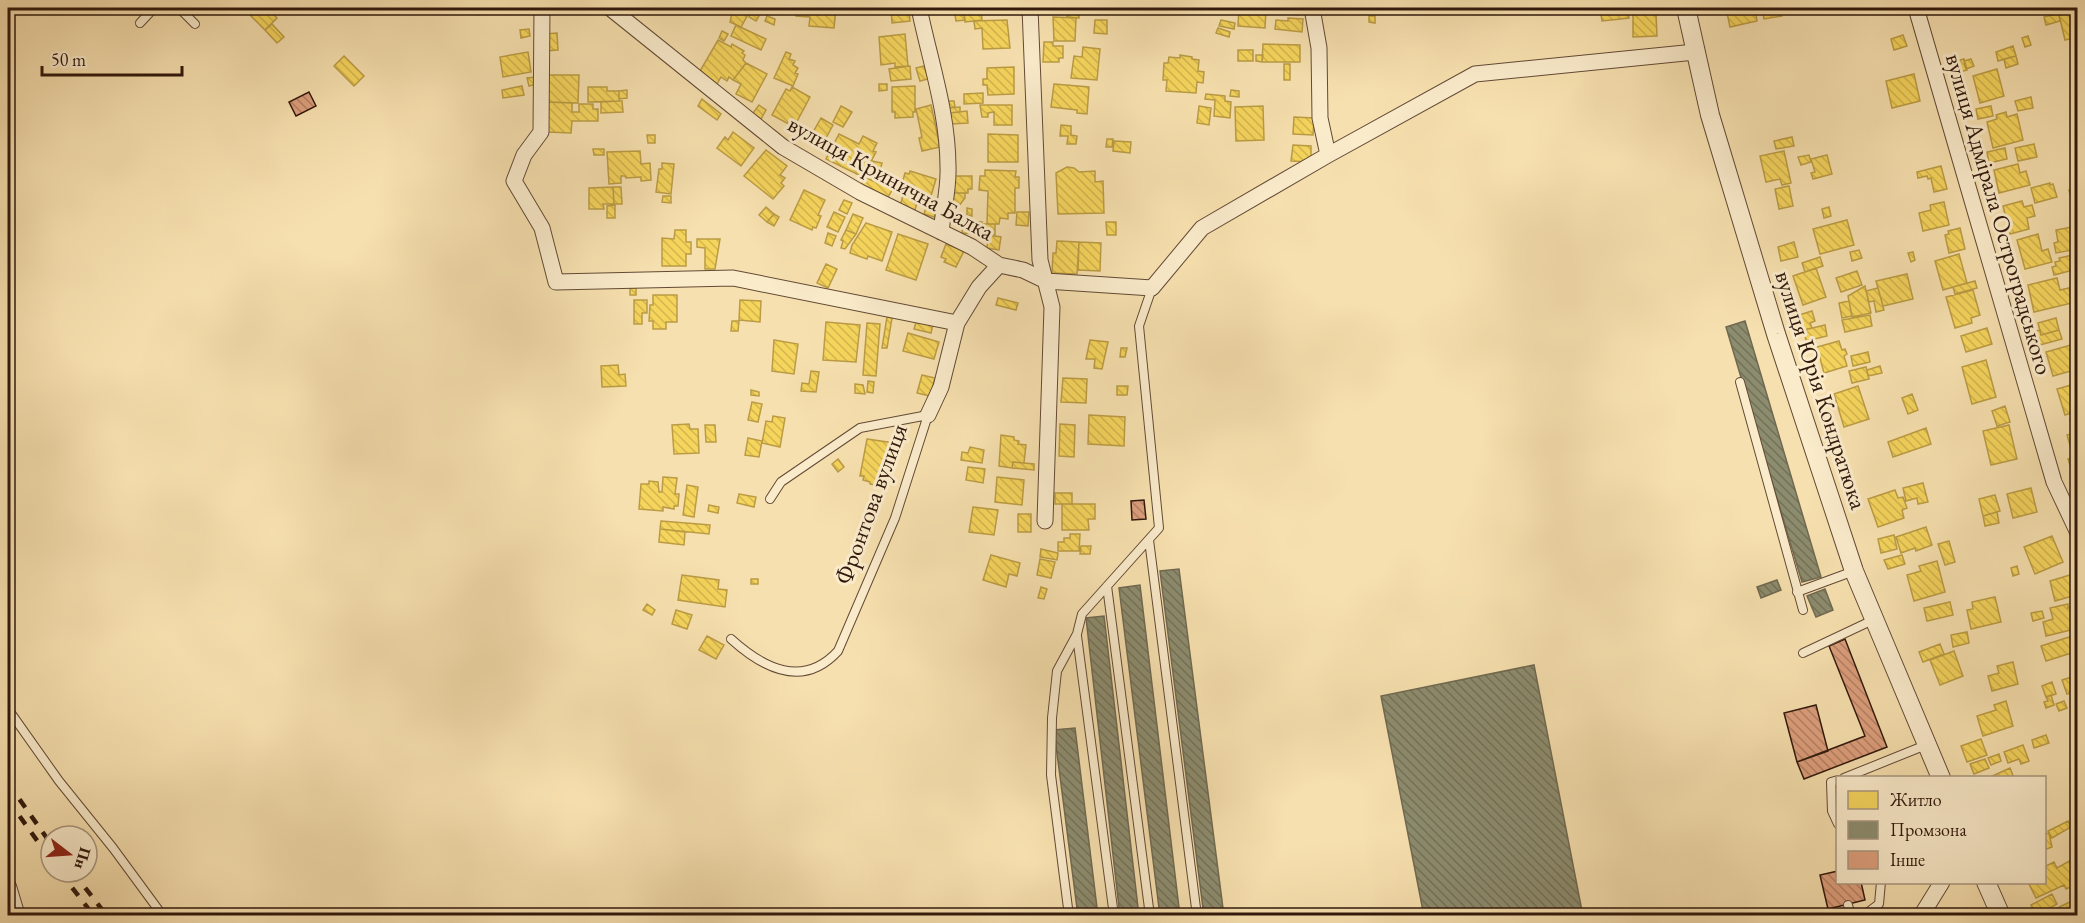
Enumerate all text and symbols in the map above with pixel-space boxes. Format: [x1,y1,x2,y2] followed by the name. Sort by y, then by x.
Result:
[42,39,182,77] scale bar
[51,48,86,71] text: 50 m
[1939,50,2060,378] street label: вулиця Адмірала Остроградського
[782,108,1000,247] street label: вулиця Кринична Балка
[1768,267,1875,513] street label: вулиця Юрія Кондратюка
[827,419,914,588] street label: Фронтова вулиця
[1836,776,2046,884] legend
[1889,788,1942,811] text: Житло
[1890,818,1967,841] text: Промзона
[39,824,99,884] north arrow
[70,845,96,872] text: Пн
[1890,848,1925,871] text: Інше

